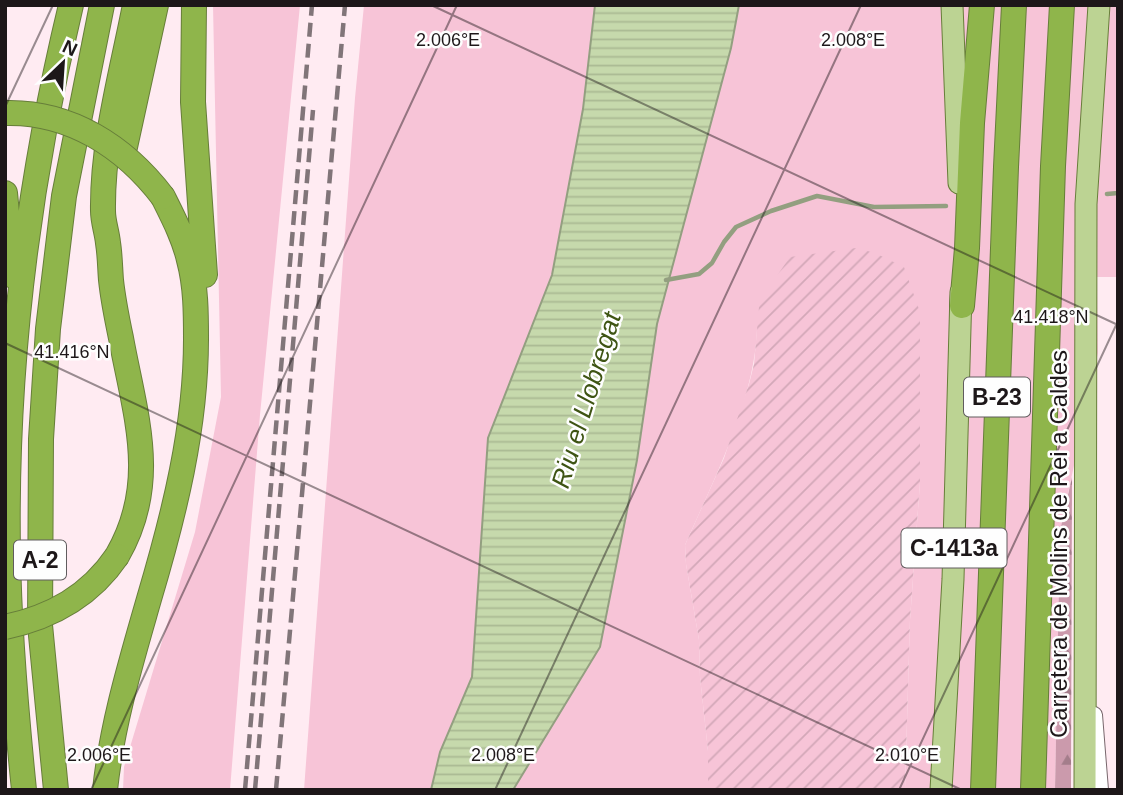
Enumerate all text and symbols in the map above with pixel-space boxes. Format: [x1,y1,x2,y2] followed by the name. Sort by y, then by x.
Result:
[28,28,98,98] north arrow
[416,30,480,50] text: 2.006°E
[821,30,885,50] text: 2.008°E
[59,36,81,60] text: N
[545,307,627,491] water label: Riu el Llobregat
[1013,307,1089,327] text: 41.418°N
[34,342,110,362] text: 41.416°N
[1045,350,1072,738] street label: Carretera de Molins de Rei a Caldes
[964,378,1030,416] road number: B-23
[902,528,1006,568] road number: C-1413a
[14,540,66,580] road number: A-2
[67,745,131,765] text: 2.006°E
[471,745,535,765] text: 2.008°E
[875,745,939,765] text: 2.010°E

